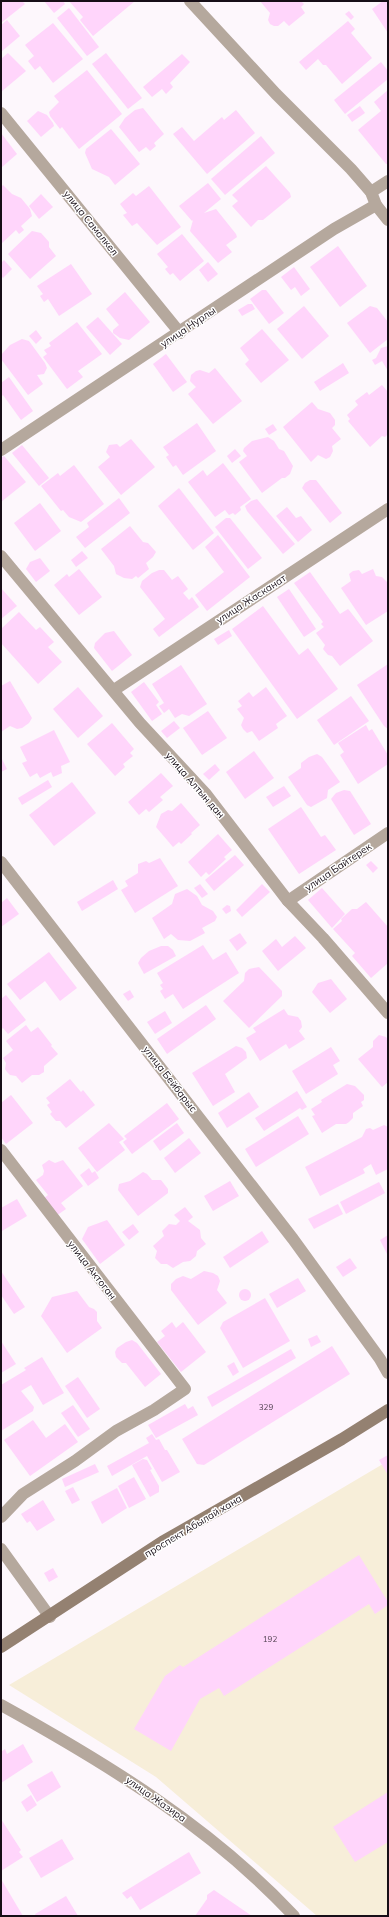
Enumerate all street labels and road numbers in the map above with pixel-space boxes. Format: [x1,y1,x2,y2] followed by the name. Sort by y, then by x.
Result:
[61,188,121,258] street label: улица Самалкел
[158,304,218,350] street label: улица Нурлы
[214,571,289,627] street label: улица Жасканат
[163,749,227,821] street label: улица Алтын дан
[302,840,374,894] street label: улица Байтерек
[140,1043,200,1115] street label: улица Бейбарыс
[65,1238,119,1302] street label: улица Актоган
[142,1492,244,1560] street label: проспект Абылай хана
[123,1773,189,1825] street label: улица Жазира

